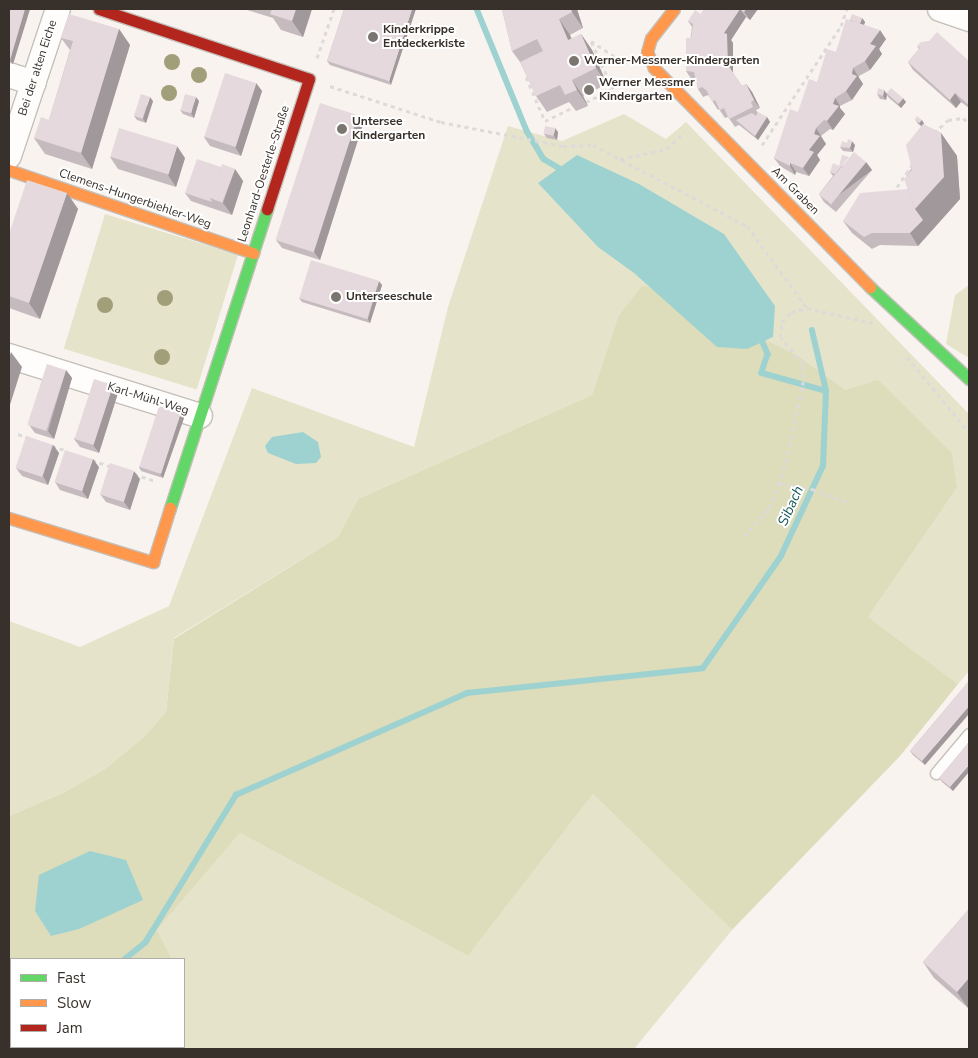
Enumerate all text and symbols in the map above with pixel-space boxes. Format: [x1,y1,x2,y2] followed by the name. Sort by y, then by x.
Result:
[16,18,60,118] street label: Bei der alten Eiche
[383,23,465,51] place label: Kinderkrippe Entdeckerkiste
[367,31,379,43] marker: Kinderkrippe Entdeckerkiste
[584,54,760,68] place label: Werner-Messmer-Kindergarten
[568,55,580,67] marker: Werner-Messmer-Kindergarten
[599,76,695,104] place label: Werner Messmer Kindergarten
[583,84,595,96] marker: Werner Messmer Kindergarten
[235,104,293,244] street label: Leonhard-Oesterle-Straße
[352,115,425,143] place label: Untersee Kindergarten
[336,123,348,135] marker: Untersee Kindergarten
[768,164,822,218] street label: Am Graben
[57,166,213,232] street label: Clemens-Hungerbiehler-Weg
[346,290,432,304] place label: Unterseeschule
[330,291,342,303] marker: Unterseeschule
[106,380,190,418] street label: Karl-Mühl-Weg
[775,483,807,529] water label: Sibach
[10,958,185,1048] legend
[57,968,85,988] text: Fast
[57,993,91,1013] text: Slow
[57,1018,83,1038] text: Jam

